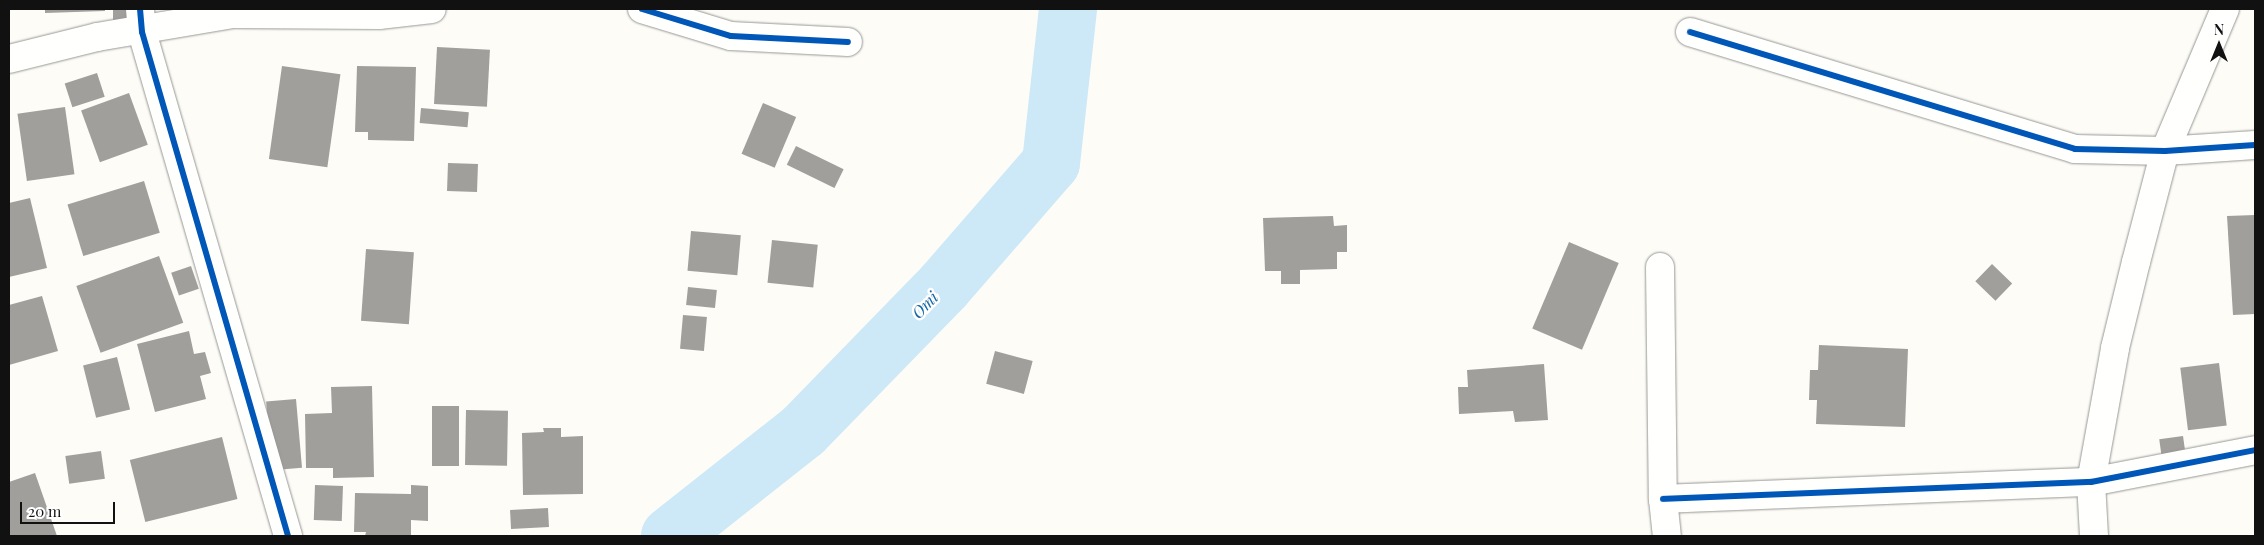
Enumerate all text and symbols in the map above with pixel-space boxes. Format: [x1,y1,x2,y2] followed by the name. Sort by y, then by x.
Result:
[2194,20,2244,70] north arrow
[2214,20,2224,39] text: N
[908,288,942,322] water label: Omi
[22,492,118,524] scale bar
[28,501,61,521] text: 20 m

